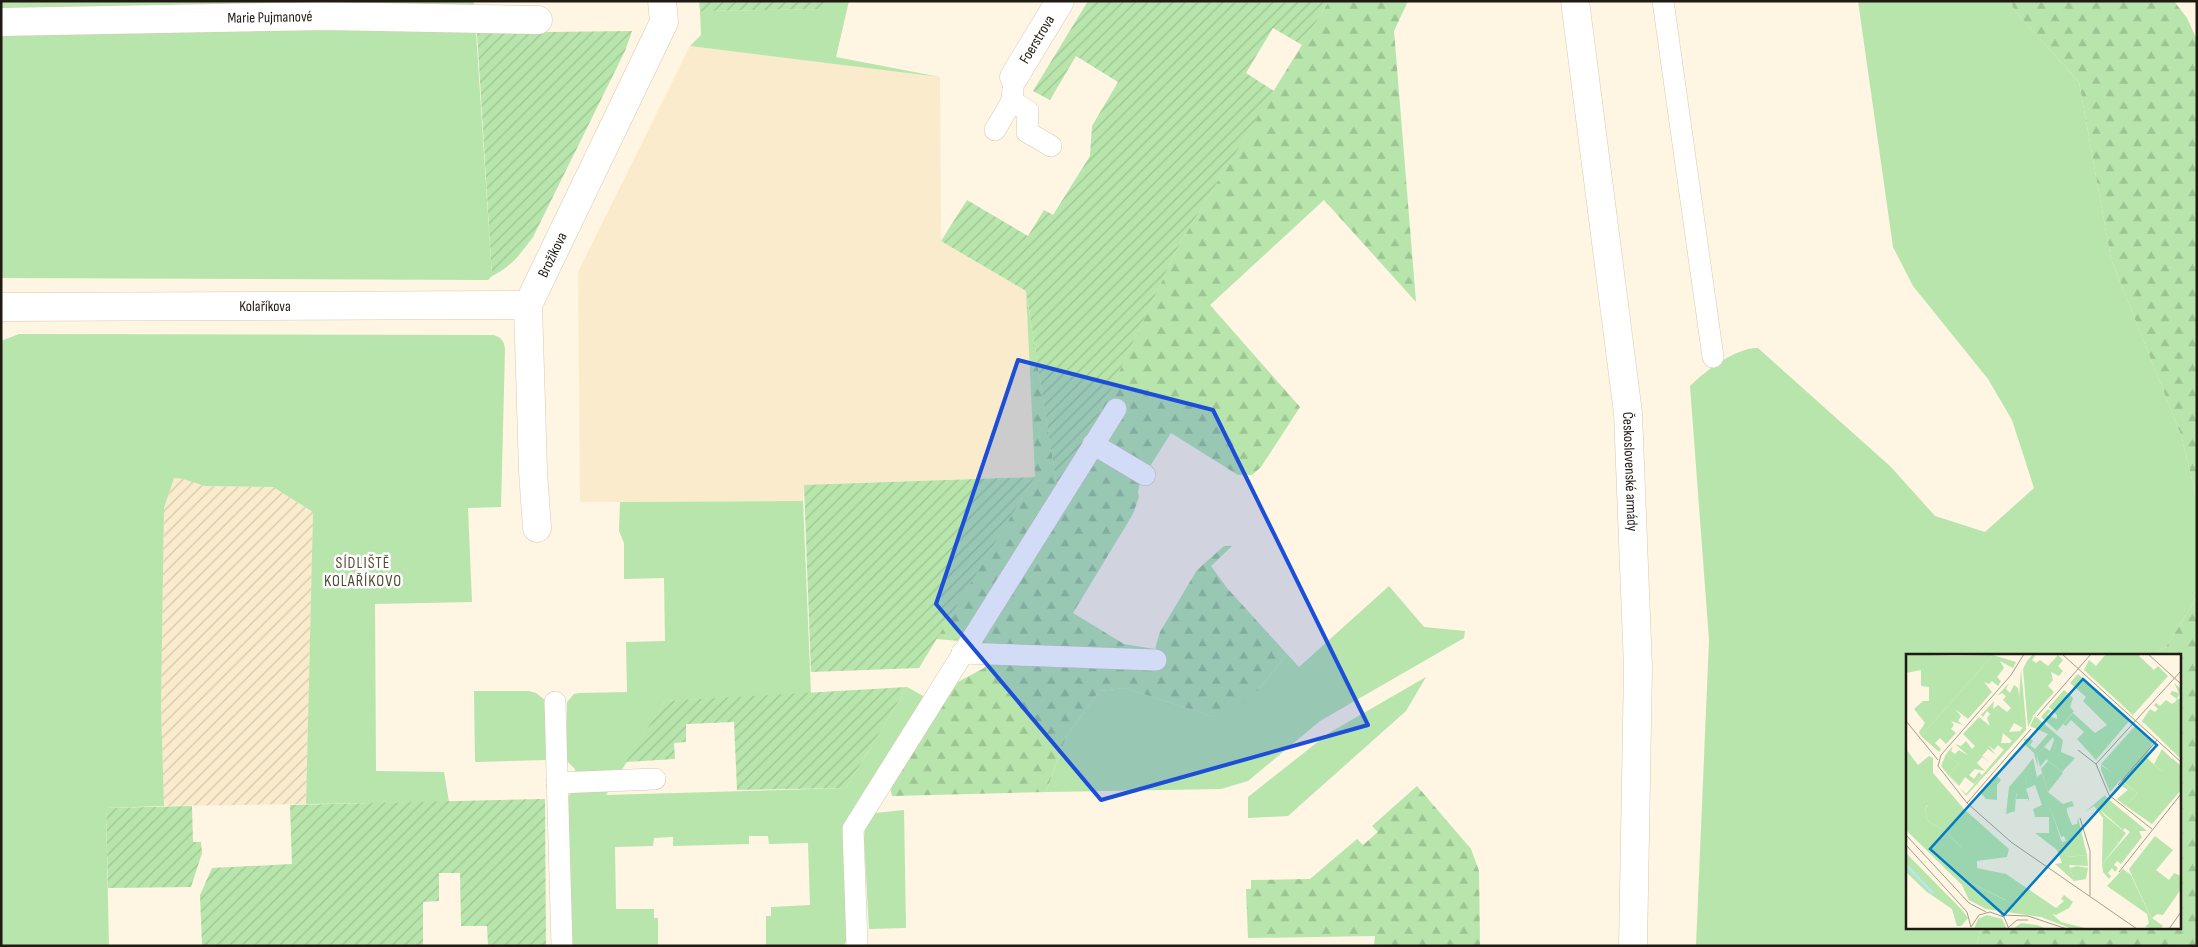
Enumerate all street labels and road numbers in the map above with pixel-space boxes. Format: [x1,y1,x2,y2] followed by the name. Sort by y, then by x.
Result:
[227,7,313,27] street label: Marie Pujmanové
[1015,11,1059,67] street label: Foerstrova
[533,229,571,280] street label: Brožíkova
[239,296,291,316] street label: Kolaříkova
[1618,411,1642,532] street label: Československé armády

